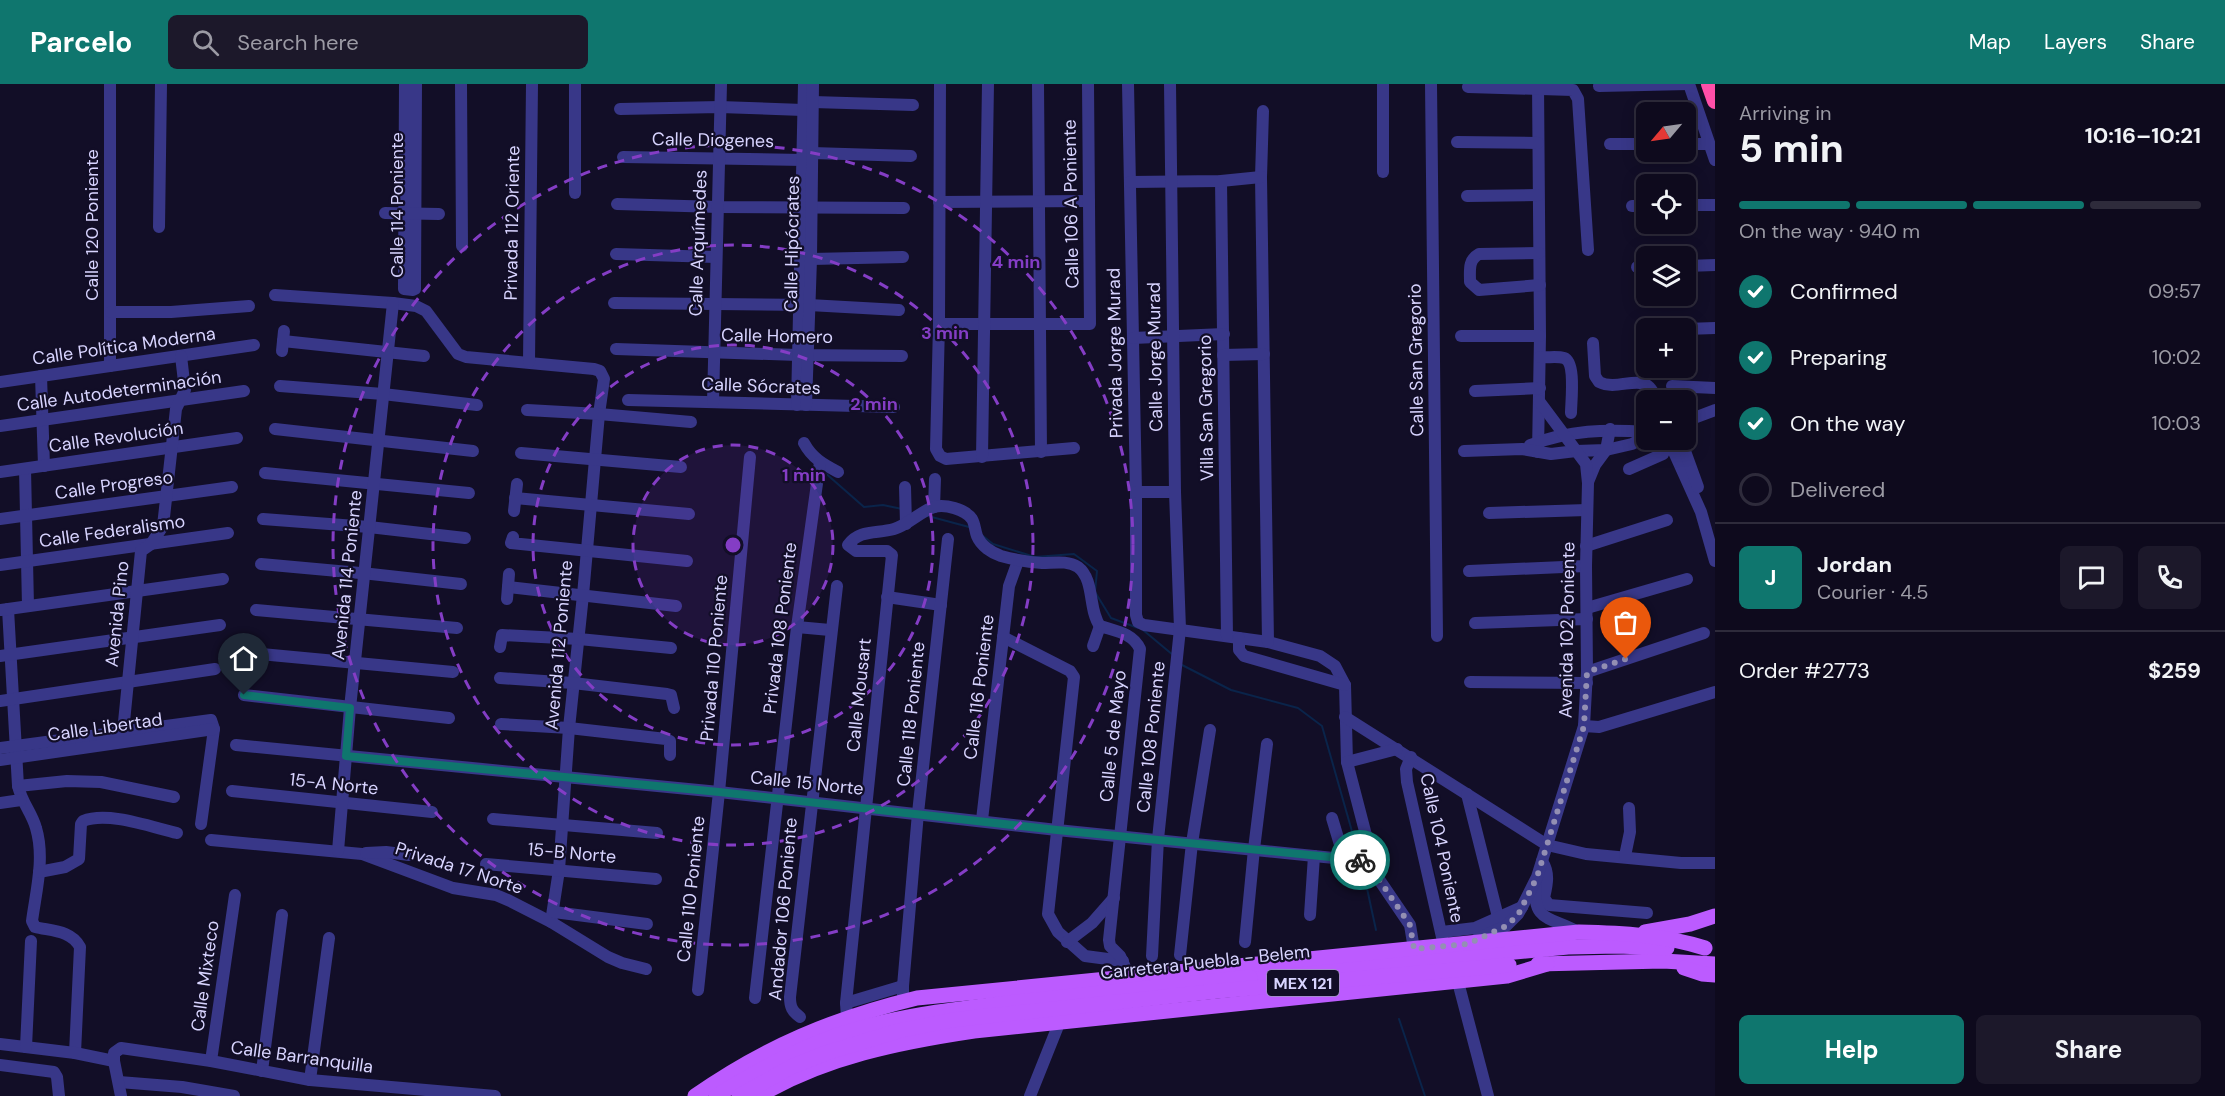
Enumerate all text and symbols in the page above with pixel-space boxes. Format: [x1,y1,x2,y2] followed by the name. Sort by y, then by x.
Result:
[168,15,588,69] search box
[30,24,132,61] text: Parcelo
[189,26,222,59] icon: search
[237,28,359,57] text: Search here
[1969,28,2011,56] text: Map
[2044,28,2107,56] text: Layers
[2140,28,2195,56] text: Share
[1739,100,1831,126] text: Arriving in
[1636,102,1696,162] north arrow
[1636,102,1696,450] map controls
[1058,119,1084,289] street label: Calle 106 A Poniente
[2085,121,2201,150] text: 10:16–10:21
[1739,123,1844,174] text: 5 min
[652,127,774,153] street label: Calle Diogenes
[385,132,409,278] street label: Calle 114 Poniente
[499,145,525,301] street label: Privada 112 Oriente
[80,149,104,301] street label: Calle 120 Poniente
[683,169,713,317] street label: Calle Arquímedes
[1636,174,1696,234] button: locate
[779,175,805,313] street label: Calle Hipócrates
[1739,218,1920,244] text: On the way · 940 m
[1636,246,1696,306] button: layers
[992,250,1040,274] text: 4 min
[1102,268,1128,438] street label: Privada Jorge Murad
[1739,275,1772,308] icon: check
[1790,277,1898,306] text: Confirmed
[2148,278,2201,304] text: 09:57
[1142,282,1168,432] street label: Calle Jorge Murad
[1403,283,1429,437] street label: Calle San Gregorio
[1636,318,1696,378] button: +
[31,321,217,371] street label: Calle Política Moderna
[921,321,969,345] text: 3 min
[721,323,833,349] street label: Calle Homero
[1193,335,1219,481] street label: Villa San Gregorio
[1739,341,1772,374] icon: check
[1790,343,1887,372] text: Preparing
[2152,344,2201,370] text: 10:02
[15,365,223,417] street label: Calle Autodeterminación
[701,372,821,400] street label: Calle Sócrates
[1636,390,1696,450] button: −
[850,392,898,416] text: 2 min
[1739,407,1772,440] icon: check
[1790,409,1905,438] text: On the way
[2152,410,2201,436] text: 10:03
[47,416,185,458] street label: Calle Revolución
[782,463,826,487] text: 1 min
[53,465,175,505] street label: Calle Progreso
[1790,475,1885,504] text: Delivered
[326,489,368,661] street label: Avenida 114 Poniente
[37,509,187,553] street label: Calle Federalismo
[723,535,743,555] centre of rings
[758,541,802,715] street label: Privada 108 Poniente
[1553,542,1581,718] street label: Avenida 102 Poniente
[2060,546,2123,609] button: chat
[2138,546,2201,609] button: phone
[1817,550,1892,579] text: Jordan
[540,559,578,731] street label: Avenida 112 Poniente
[99,560,135,668] street label: Avenida Pino
[1765,563,1776,592] text: J
[695,574,733,742] street label: Privada 110 Poniente
[1817,579,1929,605] text: Courier · 4.5
[1600,597,1651,659] pin
[1609,606,1642,639] icon: bag
[958,613,1000,761] street label: Calle 116 Poniente
[218,633,269,695] pin
[841,637,877,753] street label: Calle Mousart
[891,640,931,788] street label: Calle 118 Poniente
[227,642,260,675] icon: home
[1739,656,1870,685] text: Order #2773
[2148,656,2201,685] text: $259
[1131,660,1171,814] street label: Calle 108 Poniente
[1094,669,1132,803] street label: Calle 5 de Mayo
[46,707,164,747] street label: Calle Libertad
[749,765,865,801] street label: Calle 15 Norte
[288,767,380,801] street label: 15-A Norte
[1414,771,1470,925] street label: Calle 104 Poniente
[671,815,711,963] street label: Calle 110 Poniente
[763,816,803,1002] street label: Andador 106 Poniente
[1330,830,1390,890] courier
[392,836,526,900] street label: Privada 17 Norte
[527,837,617,869] street label: 15-B Norte
[1344,844,1377,877] icon: bike
[185,919,225,1033] street label: Calle Mixteco
[1099,939,1311,985] street label: Carretera Puebla - Belem
[1267,970,1339,996] road number: MEX 121
[1739,1015,1964,1084] button: Help
[1976,1015,2201,1084] button: Share
[229,1035,375,1079] street label: Calle Barranquilla

